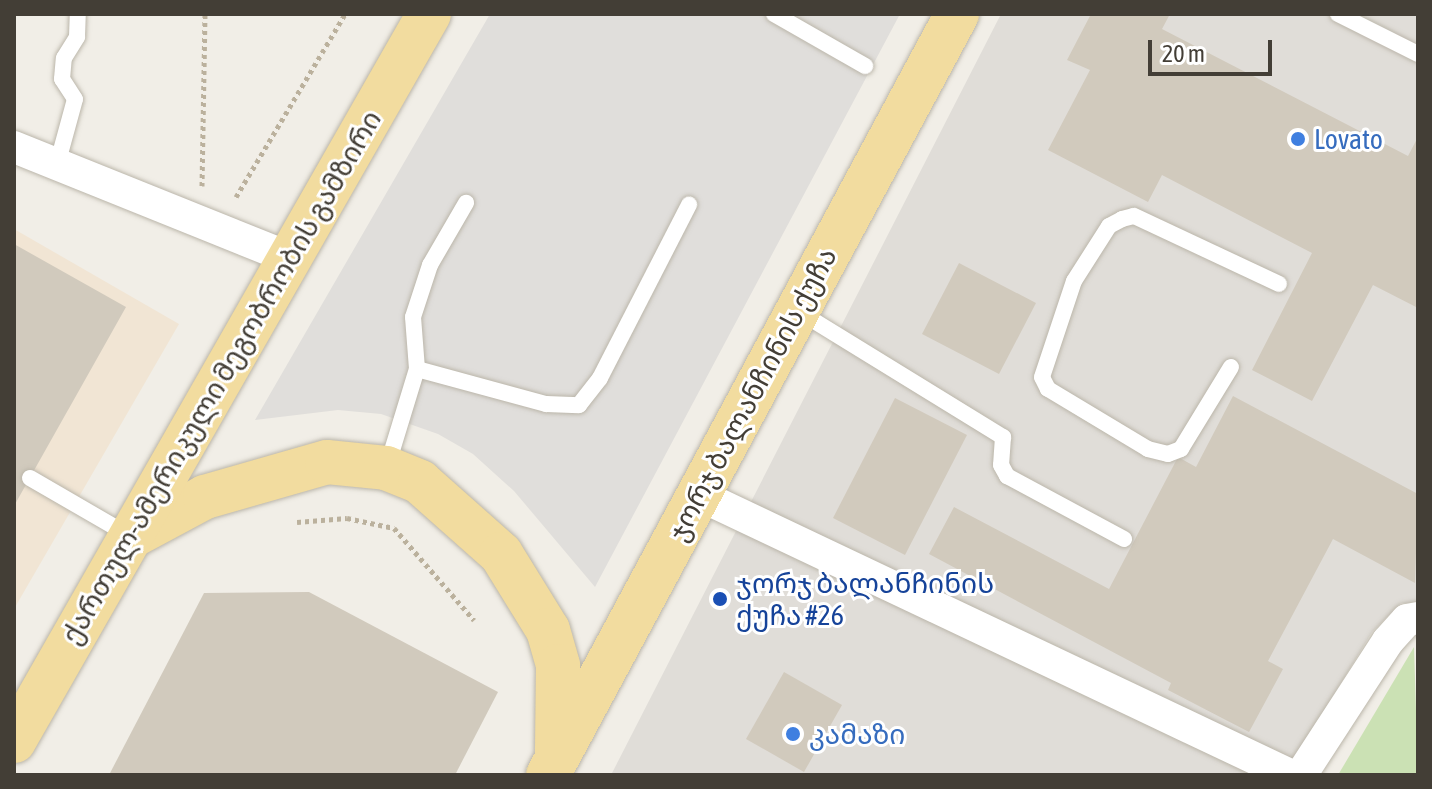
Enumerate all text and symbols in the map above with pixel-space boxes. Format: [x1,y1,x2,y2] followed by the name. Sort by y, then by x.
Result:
[1152,24,1276,74] scale bar
[1162,40,1205,67] text: 20 m
[54,104,388,650] street label: ქართულ-ამერიკული მეგობრობის გამზირი
[1314,122,1383,156] place label: Lovato
[1289,130,1307,148] marker: Lovato
[660,242,844,546] street label: ჯორჯ ბალანჩინის ქუჩა
[736,566,994,632] place label: ჯორჯ ბალანჩინის ქუჩა #26
[711,590,729,608] marker: ჯორჯ ბალანჩინის ქუჩა #26
[809,717,905,751] place label: კამაზი
[784,725,802,743] marker: კამაზი

